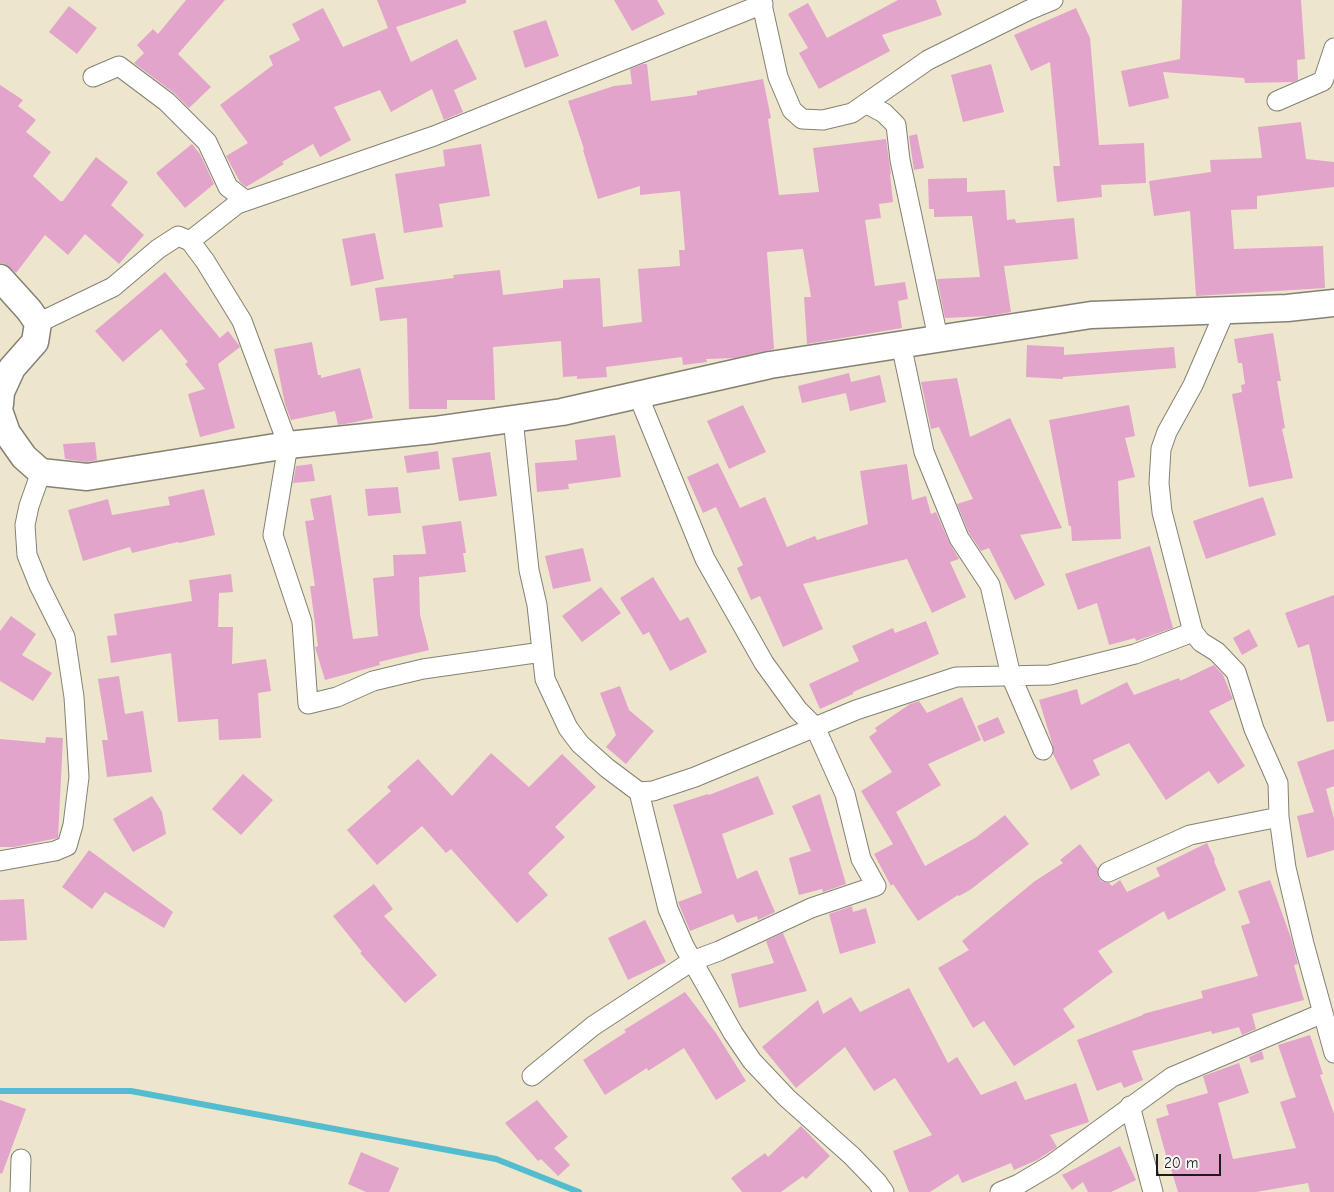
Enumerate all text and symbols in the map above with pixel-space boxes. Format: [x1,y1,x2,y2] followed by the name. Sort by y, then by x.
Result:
[1159,1144,1224,1176] scale bar
[1164,1154,1198,1172] text: 20 m

